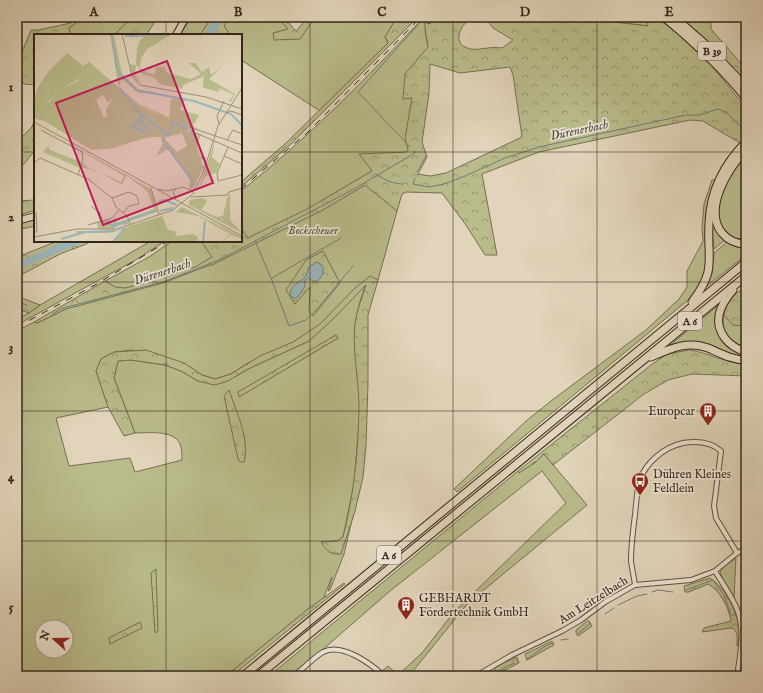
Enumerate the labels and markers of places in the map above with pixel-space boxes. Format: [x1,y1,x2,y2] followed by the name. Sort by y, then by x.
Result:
[698,401,718,426] building icon: Europcar
[648,404,696,420] place label: Europcar
[653,467,731,496] place label: Dühren Kleines Feldlein
[630,471,650,496] bus stop icon: Dühren Kleines Feldlein
[419,591,529,620] place label: GEBHARDT Fördertechnik GmbH
[396,595,416,620] building icon: GEBHARDT Fördertechnik GmbH

